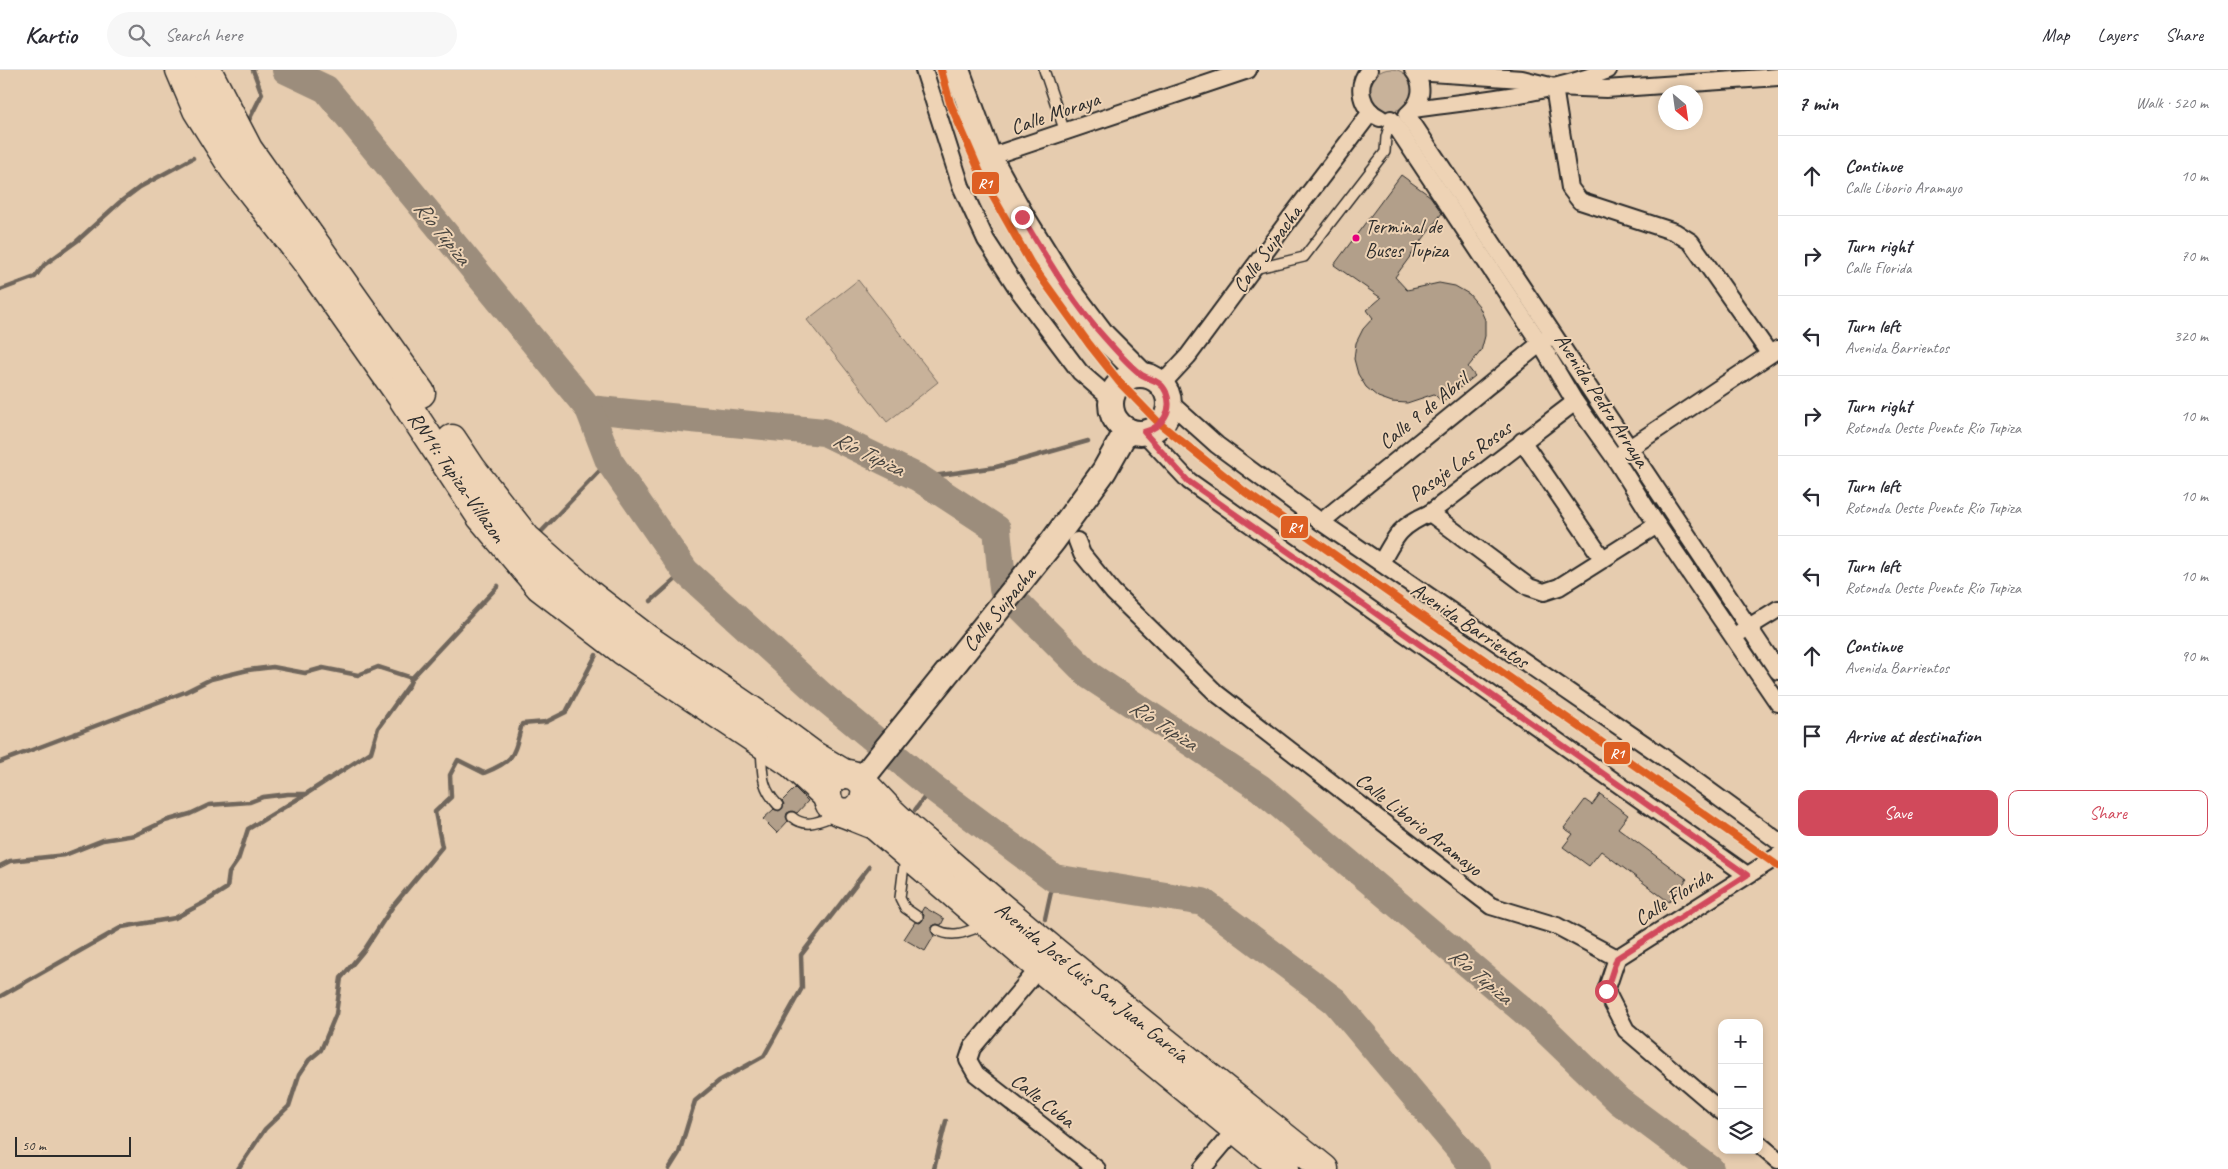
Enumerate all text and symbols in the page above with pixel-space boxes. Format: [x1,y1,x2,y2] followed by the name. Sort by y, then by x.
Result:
[107,12,457,57] search box
[25,20,77,50] text: Kartio
[125,21,153,49] icon: search
[165,23,242,47] text: Search here
[2042,24,2070,46] text: Map
[2098,24,2137,46] text: Layers
[2165,24,2203,46] text: Share
[1007,85,1104,140] street label: Calle Moraya
[1658,85,1703,130] north arrow
[1798,90,1838,116] text: 7 min
[2136,93,2208,113] text: Walk · 520 m
[1845,154,1902,178] text: Continue
[1798,162,1826,190] icon: ahead
[2181,166,2208,186] text: 10 m
[971,171,1000,195] line badge: R1
[978,175,994,192] text: R1
[1845,178,1962,198] text: Calle Liborio Aramayo
[408,195,478,272] water label: Río Tupiza
[1227,198,1309,298] street label: Calle Suipacha
[1011,206,1034,229] route end
[1365,214,1450,263] place label: Terminal de Buses Tupiza
[1351,233,1361,243] marker: Terminal de Buses Tupiza
[1845,234,1912,258] text: Turn right
[1798,242,1826,270] icon: right
[2181,246,2208,266] text: 70 m
[1845,258,1911,278] text: Calle Florida
[1845,314,1900,338] text: Turn left
[1798,322,1826,350] icon: left
[2174,326,2208,346] text: 320 m
[1549,328,1656,473] street label: Avenida Pedro Arraya
[1845,338,1949,358] text: Avenida Barrientos
[1373,365,1476,455] street label: Calle 9 de Abril
[1845,394,1912,418] text: Turn right
[1798,402,1826,430] icon: right
[2181,406,2208,426] text: 10 m
[402,407,512,548] street label: RN14: Tupiza-Villazon
[1403,414,1518,507] street label: Pasaje Las Rosas
[1845,418,2021,438] text: Rotonda Oeste Puente Río Tupiza
[829,425,910,484] water label: Río Tupiza
[1845,474,1900,498] text: Turn left
[1798,482,1826,510] icon: left
[2181,486,2208,506] text: 10 m
[1845,498,2021,518] text: Rotonda Oeste Puente Río Tupiza
[1280,515,1309,539] line badge: R1
[1288,519,1304,536] text: R1
[1845,554,1900,578] text: Turn left
[957,559,1043,657] street label: Calle Suipacha
[1798,562,1826,590] icon: left
[2181,566,2208,586] text: 10 m
[1406,576,1535,675] street label: Avenida Barrientos
[1845,578,2021,598] text: Rotonda Oeste Puente Río Tupiza
[1845,634,1902,658] text: Continue
[1798,642,1826,670] icon: ahead
[2181,646,2208,666] text: 90 m
[1845,658,1949,678] text: Avenida Barrientos
[1125,693,1204,758] water label: Río Tupiza
[1798,722,1826,750] icon: arrive
[1845,724,1981,748] text: Arrive at destination
[1603,741,1631,765] line badge: R1
[1610,745,1626,762] text: R1
[1351,766,1489,882] street label: Calle Liborio Aramayo
[1798,790,1998,836] button: Save
[2008,790,2208,836] button: Share
[1629,862,1718,932] street label: Calle Florida
[990,896,1195,1069] street label: Avenida José Luis San Juan García
[1443,941,1520,1012] water label: Río Tupiza
[1595,980,1618,1003] route start
[1718,1019,1763,1154] map controls
[1718,1019,1763,1064] button: +
[1718,1064,1763,1109] button: −
[1006,1067,1082,1134] street label: Calle Cuba
[1718,1109,1763,1154] button: layers
[15,1134,131,1157] scale bar
[22,1137,46,1154] text: 50 m

